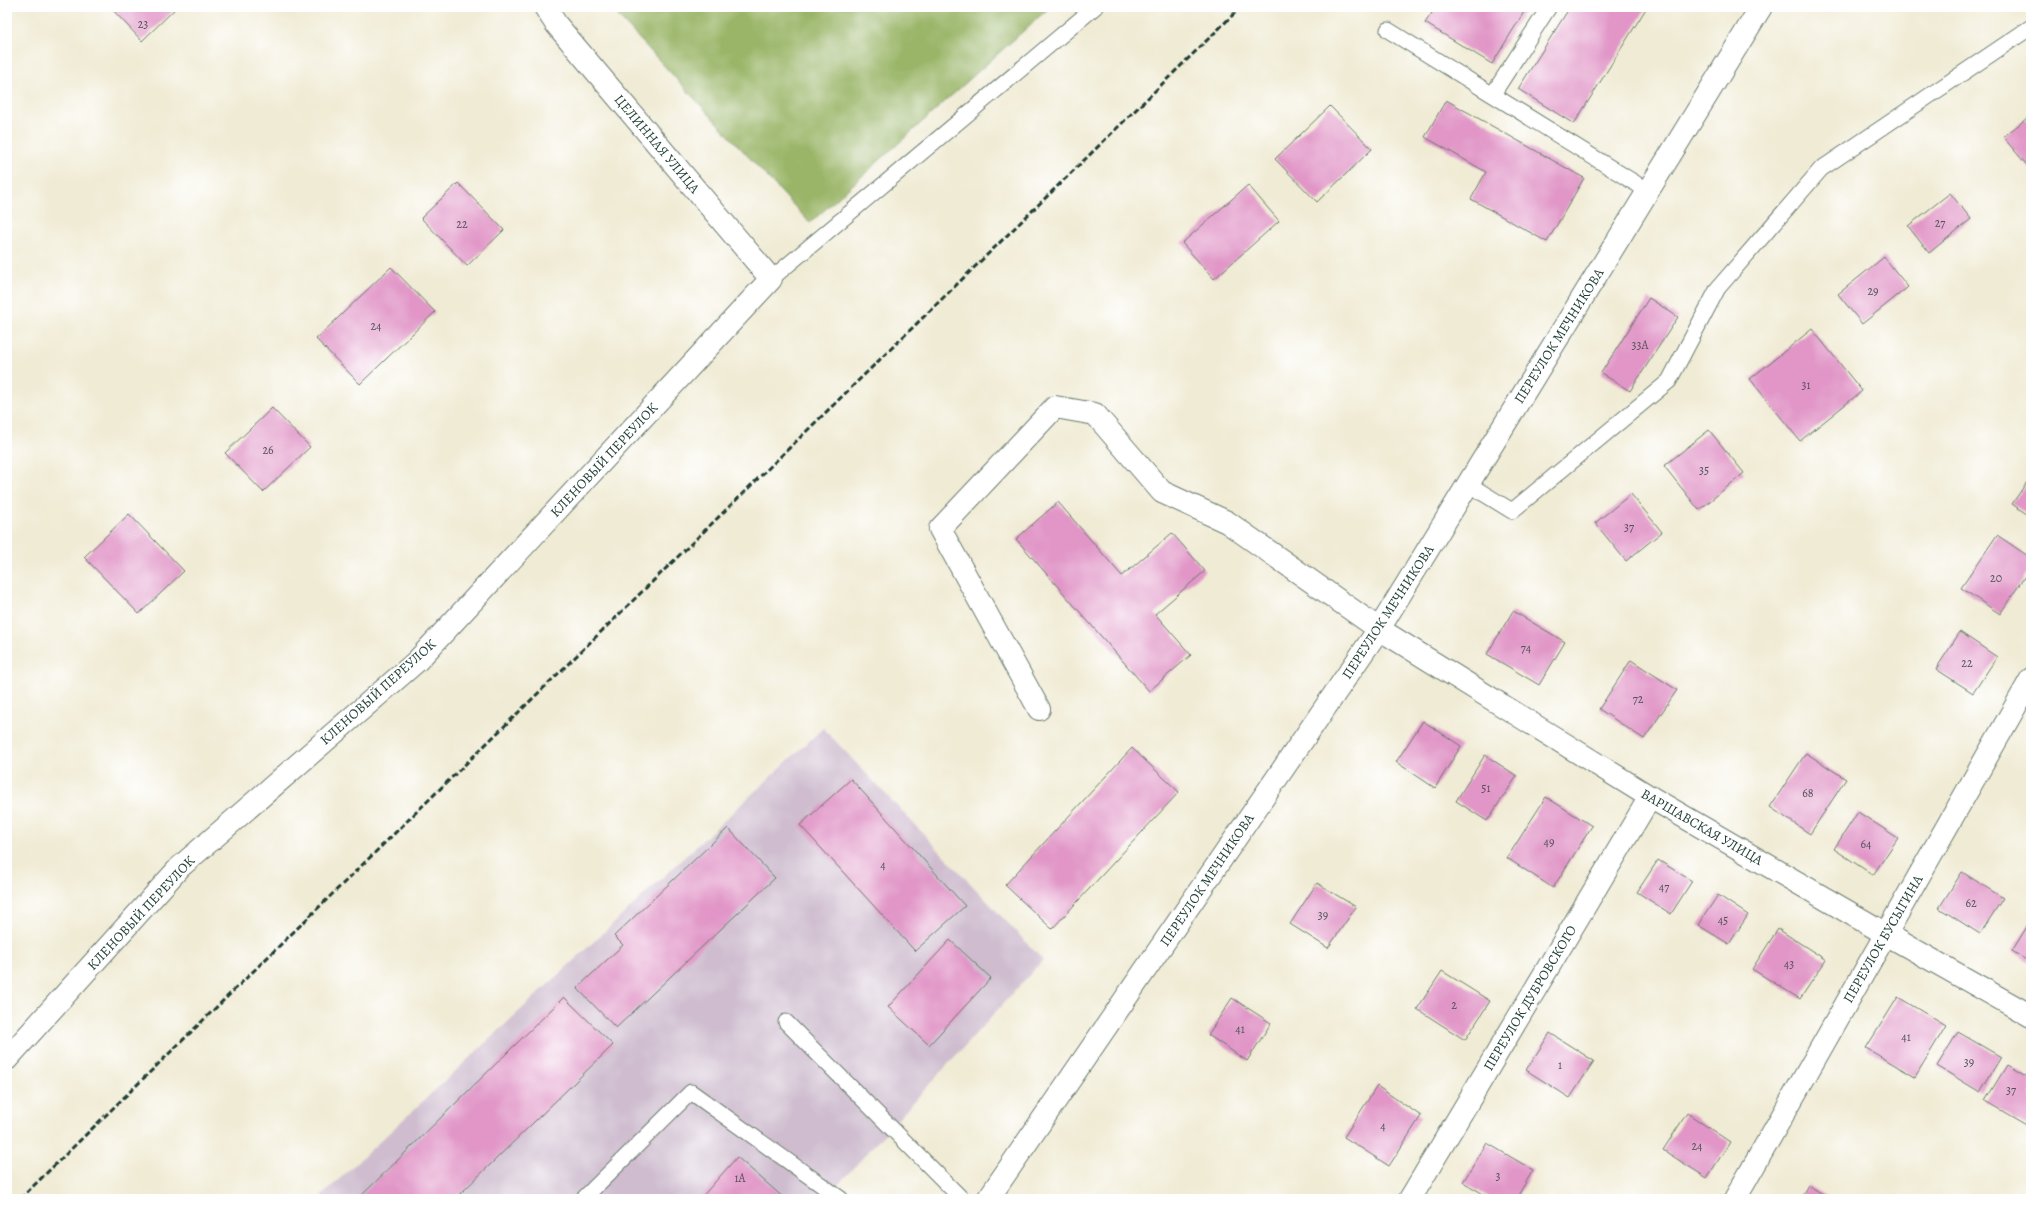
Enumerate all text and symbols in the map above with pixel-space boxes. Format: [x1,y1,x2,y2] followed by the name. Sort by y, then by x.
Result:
[138,16,148,32] house number: 23
[610,91,705,198] street label: ЦЕЛИННАЯ УЛИЦА
[1935,215,1946,231] house number: 27
[456,216,468,232] house number: 22
[1510,264,1609,407] street label: ПЕРЕУЛОК МЕЧНИКОВА
[1867,283,1879,299] house number: 29
[370,318,382,334] house number: 24
[1632,337,1649,353] house number: 33А
[1801,377,1811,393] house number: 31
[546,399,662,521] street label: КЛЕНОВЫЙ ПЕРЕУЛОК
[262,442,274,458] house number: 26
[1699,462,1709,478] house number: 35
[1624,519,1635,535] house number: 37
[1337,541,1439,683] street label: ПЕРЕУЛОК МЕЧНИКОВА
[1990,570,2002,586] house number: 20
[316,635,440,749] street label: КЛЕНОВЫЙ ПЕРЕУЛОК
[1521,640,1532,656] house number: 74
[1961,655,1973,671] house number: 22
[1633,691,1644,707] house number: 72
[1481,780,1491,796] house number: 51
[1638,784,1767,870] street label: ВАРШАВСКАЯ УЛИЦА
[1802,785,1814,801] house number: 68
[1155,809,1259,950] street label: ПЕРЕУЛОК МЕЧНИКОВА
[1544,834,1554,850] house number: 49
[1861,836,1872,852] house number: 64
[83,852,199,974] street label: КЛЕНОВЫЙ ПЕРЕУЛОК
[880,857,886,873] house number: 4
[1839,871,1928,1006] street label: ПЕРЕУЛОК БУСЫГИНА
[1659,879,1670,895] house number: 47
[1965,895,1977,911] house number: 62
[1318,907,1328,923] house number: 39
[1718,912,1728,928] house number: 45
[1479,921,1581,1074] street label: ПЕРЕУЛОК ДУБРОВСКОГО
[1784,956,1794,972] house number: 43
[1451,997,1457,1013] house number: 2
[1235,1021,1245,1037] house number: 41
[1901,1029,1911,1045] house number: 41
[1964,1054,1974,1070] house number: 39
[1558,1057,1562,1073] house number: 1
[2006,1082,2017,1098] house number: 37
[1380,1118,1386,1134] house number: 4
[1691,1138,1703,1154] house number: 24
[1496,1168,1501,1184] house number: 3
[734,1170,747,1186] house number: 1А

